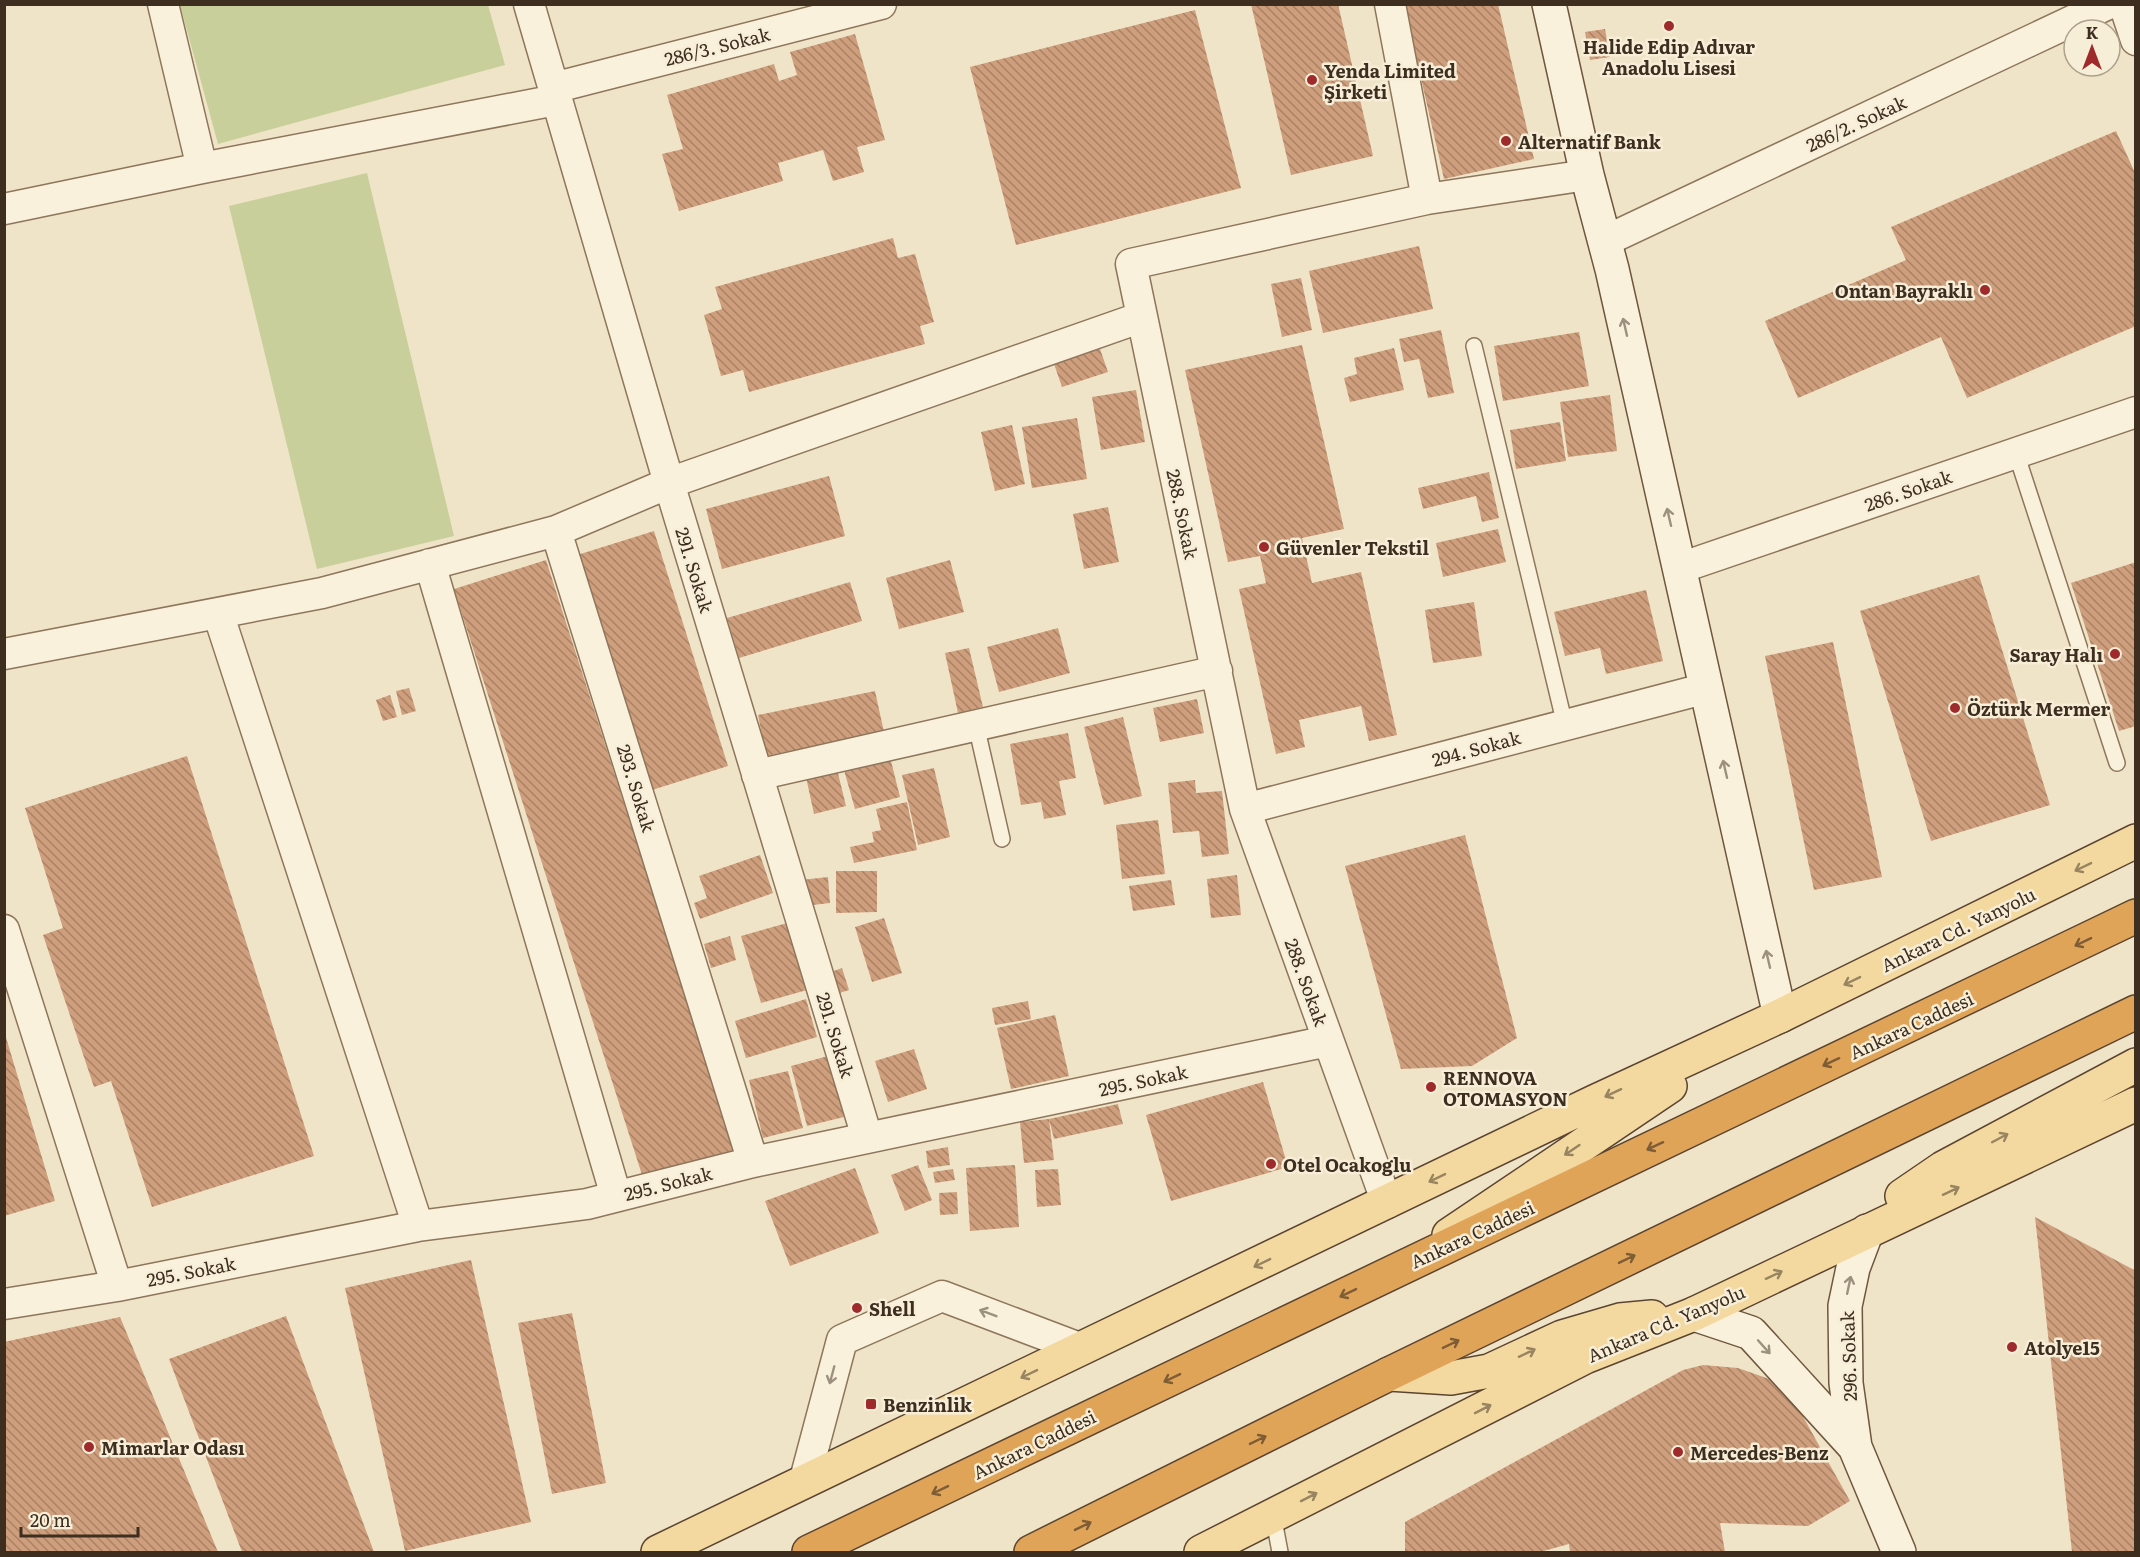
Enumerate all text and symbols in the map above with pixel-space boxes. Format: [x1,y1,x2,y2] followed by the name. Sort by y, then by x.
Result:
[2062,18,2122,78] north arrow
[1662,19,1676,33] marker: Halide Edip Adıvar Anadolu Lisesi
[661,20,774,72] street label: 286/3. Sokak
[2086,20,2099,44] text: K
[1583,33,1755,81] place label: Halide Edip Adıvar Anadolu Lisesi
[1324,57,1456,105] place label: Yenda Limited Şirketi
[1305,73,1319,87] marker: Yenda Limited Şirketi
[1801,88,1911,158] street label: 286/2. Sokak
[1518,128,1662,155] place label: Alternatif Bank
[1499,134,1513,148] marker: Alternatif Bank
[1835,277,1973,304] place label: Ontan Bayraklı
[1978,283,1992,297] marker: Ontan Bayraklı
[1619,318,1631,337] one-way arrow
[1861,462,1956,518] street label: 286. Sokak
[1160,467,1206,562] street label: 288. Sokak
[1663,508,1674,527] one-way arrow
[669,524,721,617] street label: 291. Sokak
[1276,534,1429,561] place label: Güvenler Tekstil
[1257,540,1271,554] marker: Güvenler Tekstil
[2010,641,2103,668] place label: Saray Halı
[2108,647,2122,661] marker: Saray Halı
[1967,695,2111,722] place label: Öztürk Mermer
[1948,701,1962,715] marker: Öztürk Mermer
[1429,723,1524,773] street label: 294. Sokak
[611,741,663,836] street label: 293. Sokak
[1719,760,1730,779] one-way arrow
[2075,861,2092,873] one-way arrow
[1876,880,2040,978] street label: Ankara Cd. Yanyolu
[1279,935,1336,1030] street label: 288. Sokak
[2074,936,2092,948] one-way arrow
[1761,950,1773,969] one-way arrow
[1843,976,1861,987] one-way arrow
[1845,984,1977,1066] street label: Ankara Caddesi
[810,989,862,1082] street label: 291. Sokak
[1096,1057,1191,1103] street label: 295. Sokak
[1823,1057,1841,1069] one-way arrow
[1443,1064,1568,1112] place label: RENNOVA OTOMASYON
[1424,1080,1438,1094] marker: RENNOVA OTOMASYON
[1604,1088,1622,1100] one-way arrow
[1990,1132,2008,1143] one-way arrow
[1647,1141,1665,1153] one-way arrow
[1565,1144,1581,1156] one-way arrow
[1283,1151,1411,1178] place label: Otel Ocakoglu
[1264,1157,1278,1171] marker: Otel Ocakoglu
[621,1159,716,1207] street label: 295. Sokak
[1429,1173,1447,1185] one-way arrow
[1941,1185,1959,1197] one-way arrow
[1406,1193,1538,1275] street label: Ankara Caddesi
[144,1249,239,1293] street label: 295. Sokak
[1617,1253,1635,1264] one-way arrow
[1253,1257,1271,1269] one-way arrow
[1765,1269,1783,1281] one-way arrow
[1844,1276,1855,1295] one-way arrow
[1583,1278,1749,1368] street label: Ankara Cd. Yanyolu
[1339,1288,1357,1300] one-way arrow
[869,1295,916,1322] place label: Shell
[850,1301,864,1315] marker: Shell
[979,1307,998,1318] one-way arrow
[1833,1309,1863,1402] street label: 296. Sokak
[2024,1334,2100,1361] place label: Atolye15
[1442,1338,1460,1349] one-way arrow
[1757,1340,1771,1355] one-way arrow
[2005,1340,2019,1354] marker: Atolye15
[1518,1347,1536,1359] one-way arrow
[826,1365,838,1384] one-way arrow
[1020,1369,1038,1381] one-way arrow
[1164,1372,1182,1384] one-way arrow
[883,1391,973,1418] place label: Benzinlik
[864,1397,878,1411] marker: Benzinlik
[968,1403,1100,1485] street label: Ankara Caddesi
[1474,1403,1491,1415] one-way arrow
[1248,1433,1266,1445] one-way arrow
[101,1434,245,1461] place label: Mimarlar Odası
[1690,1439,1829,1466] place label: Mercedes-Benz
[82,1440,96,1454] marker: Mimarlar Odası
[1671,1445,1685,1459] marker: Mercedes-Benz
[931,1484,949,1496] one-way arrow
[1300,1491,1317,1503] one-way arrow
[21,1500,138,1538] scale bar
[30,1506,71,1533] text: 20 m
[1074,1520,1092,1532] one-way arrow

